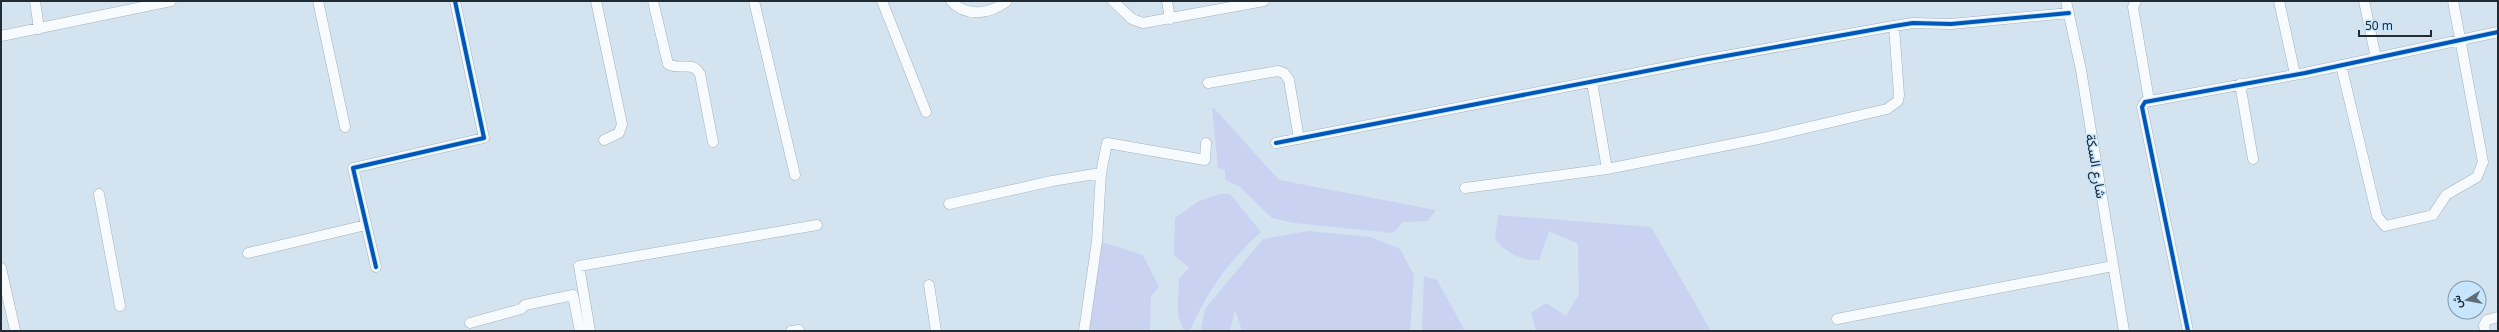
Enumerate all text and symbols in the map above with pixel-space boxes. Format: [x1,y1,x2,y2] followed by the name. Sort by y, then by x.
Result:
[2359,12,2431,38] scale bar
[2365,17,2393,34] text: 50 m
[2079,132,2112,200] street label: شارع السكة
[2447,280,2487,320] north arrow
[2448,294,2465,310] text: ش

